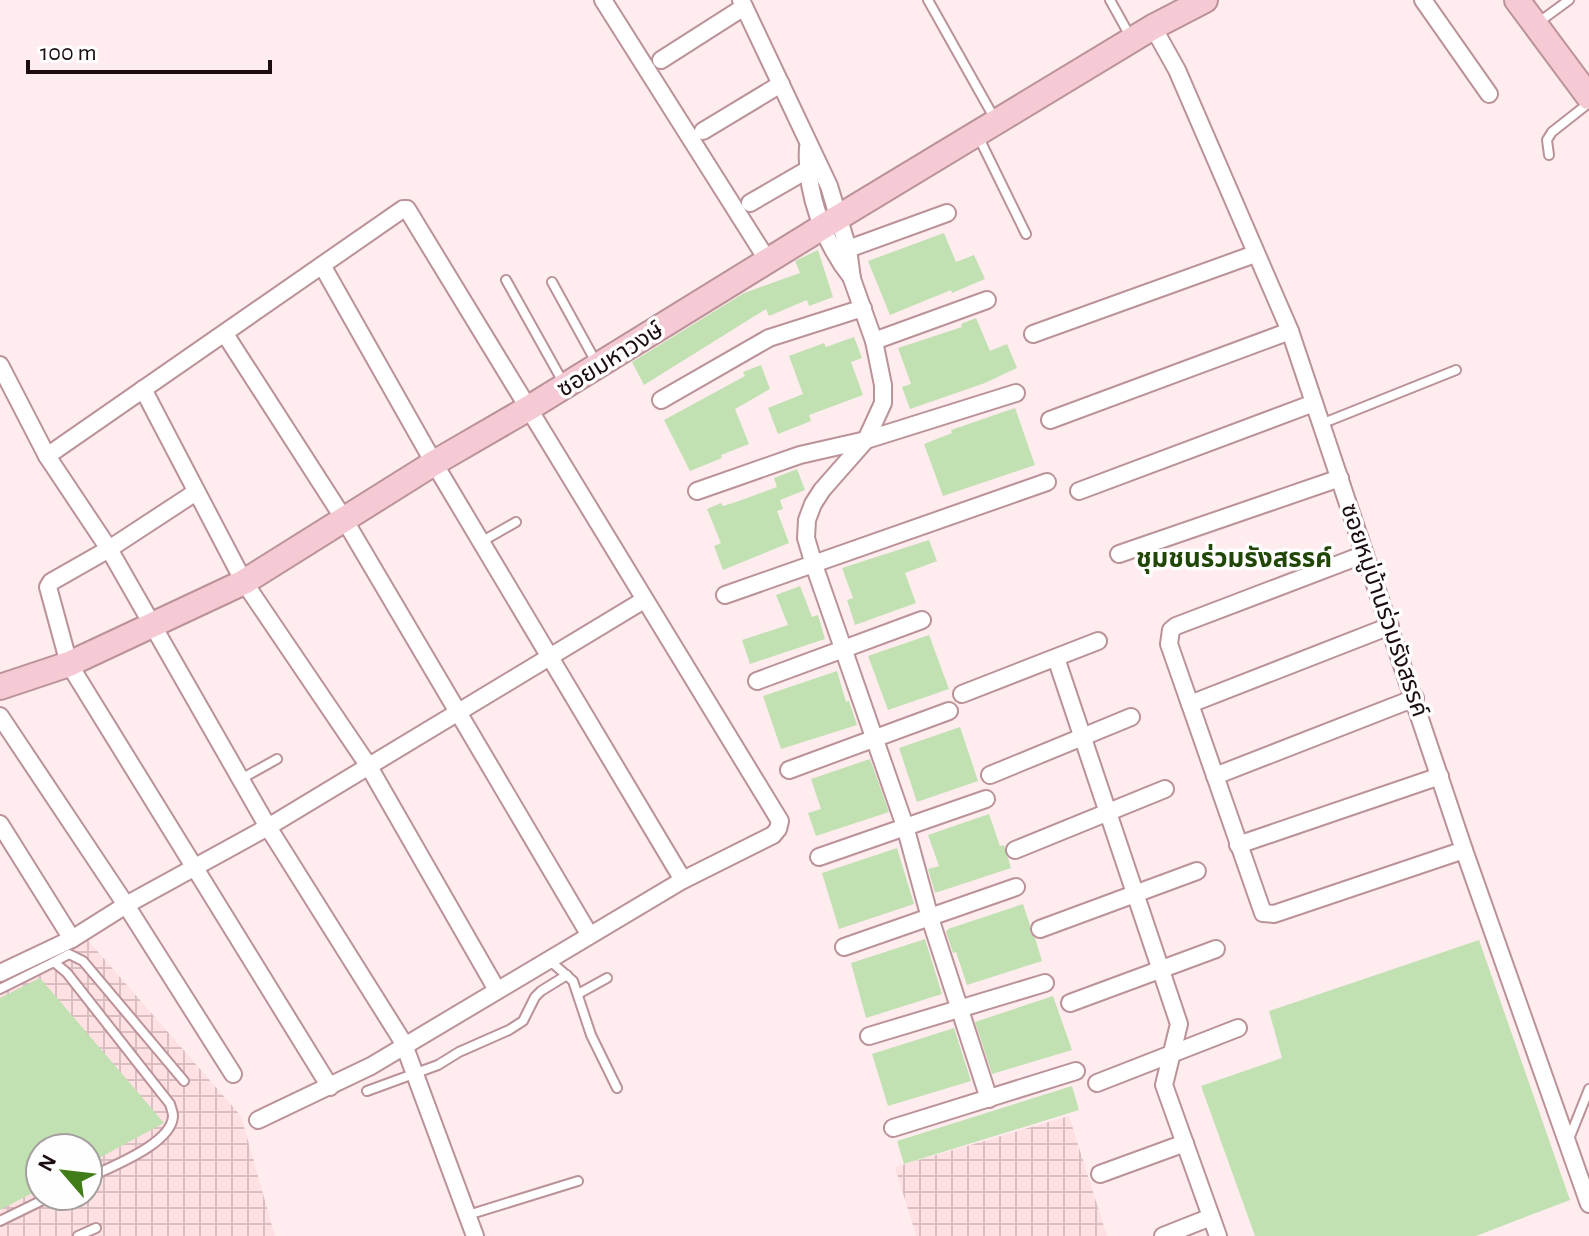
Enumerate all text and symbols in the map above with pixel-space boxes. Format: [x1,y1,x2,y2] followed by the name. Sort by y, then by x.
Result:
[28,24,270,74] scale bar
[40,41,97,65] text: 100 m
[553,318,668,402] street label: ซอยมหาวงษ์
[1334,500,1435,721] street label: ซอยหมู่บ้านร่วมรังสรรค์
[1136,543,1332,574] district label: ชุมชนร่วมรังสรรค์
[24,1132,104,1212] north arrow
[34,1151,61,1175] text: N

